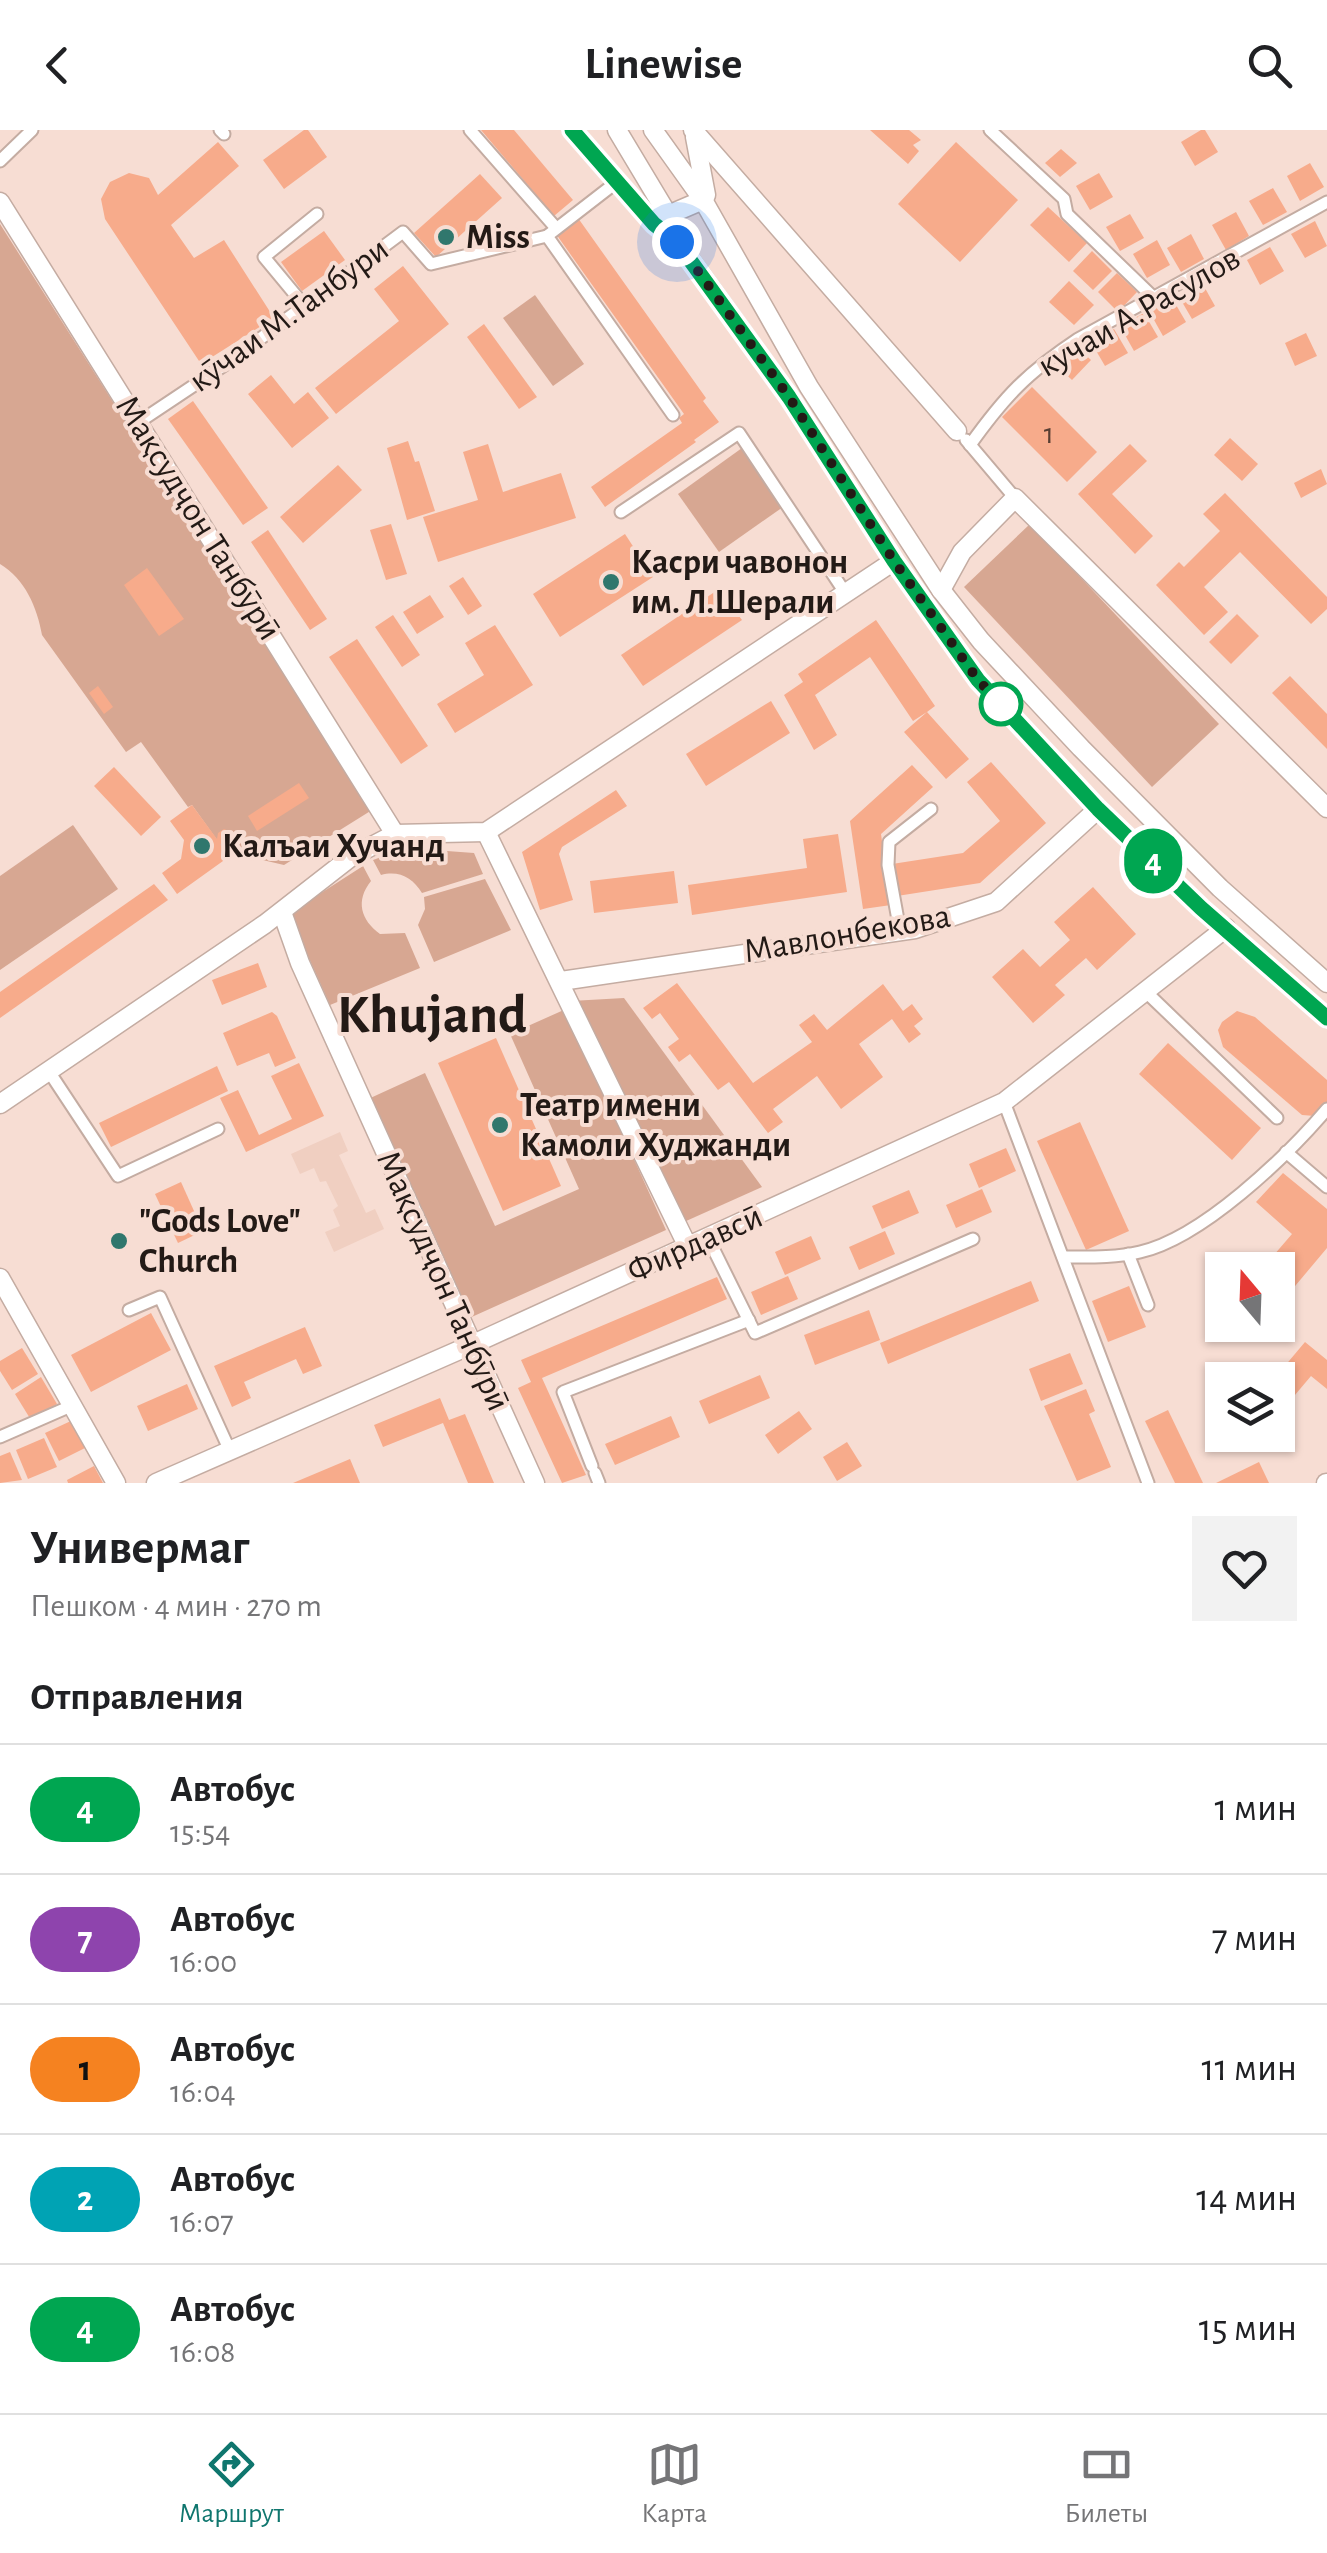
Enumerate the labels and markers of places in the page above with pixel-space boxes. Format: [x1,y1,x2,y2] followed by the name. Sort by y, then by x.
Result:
[466,220,530,255] place label: Miss
[435,226,457,248] marker: Miss
[631,545,848,620] place label: Касри чавонон им. Л.Шерали
[600,571,622,593] marker: Касри чавонон им. Л.Шерали
[980,683,1022,725] unlabelled marker
[222,829,445,864] place label: Калъаи Хучанд
[191,835,213,857] marker: Калъаи Хучанд
[520,1088,791,1163] place label: Театр имени Камоли Худжанди
[489,1114,511,1136] marker: Театр имени Камоли Худжанди
[139,1204,301,1279] place label: "Gods Love" Church
[108,1230,130,1252] marker: "Gods Love" Church

